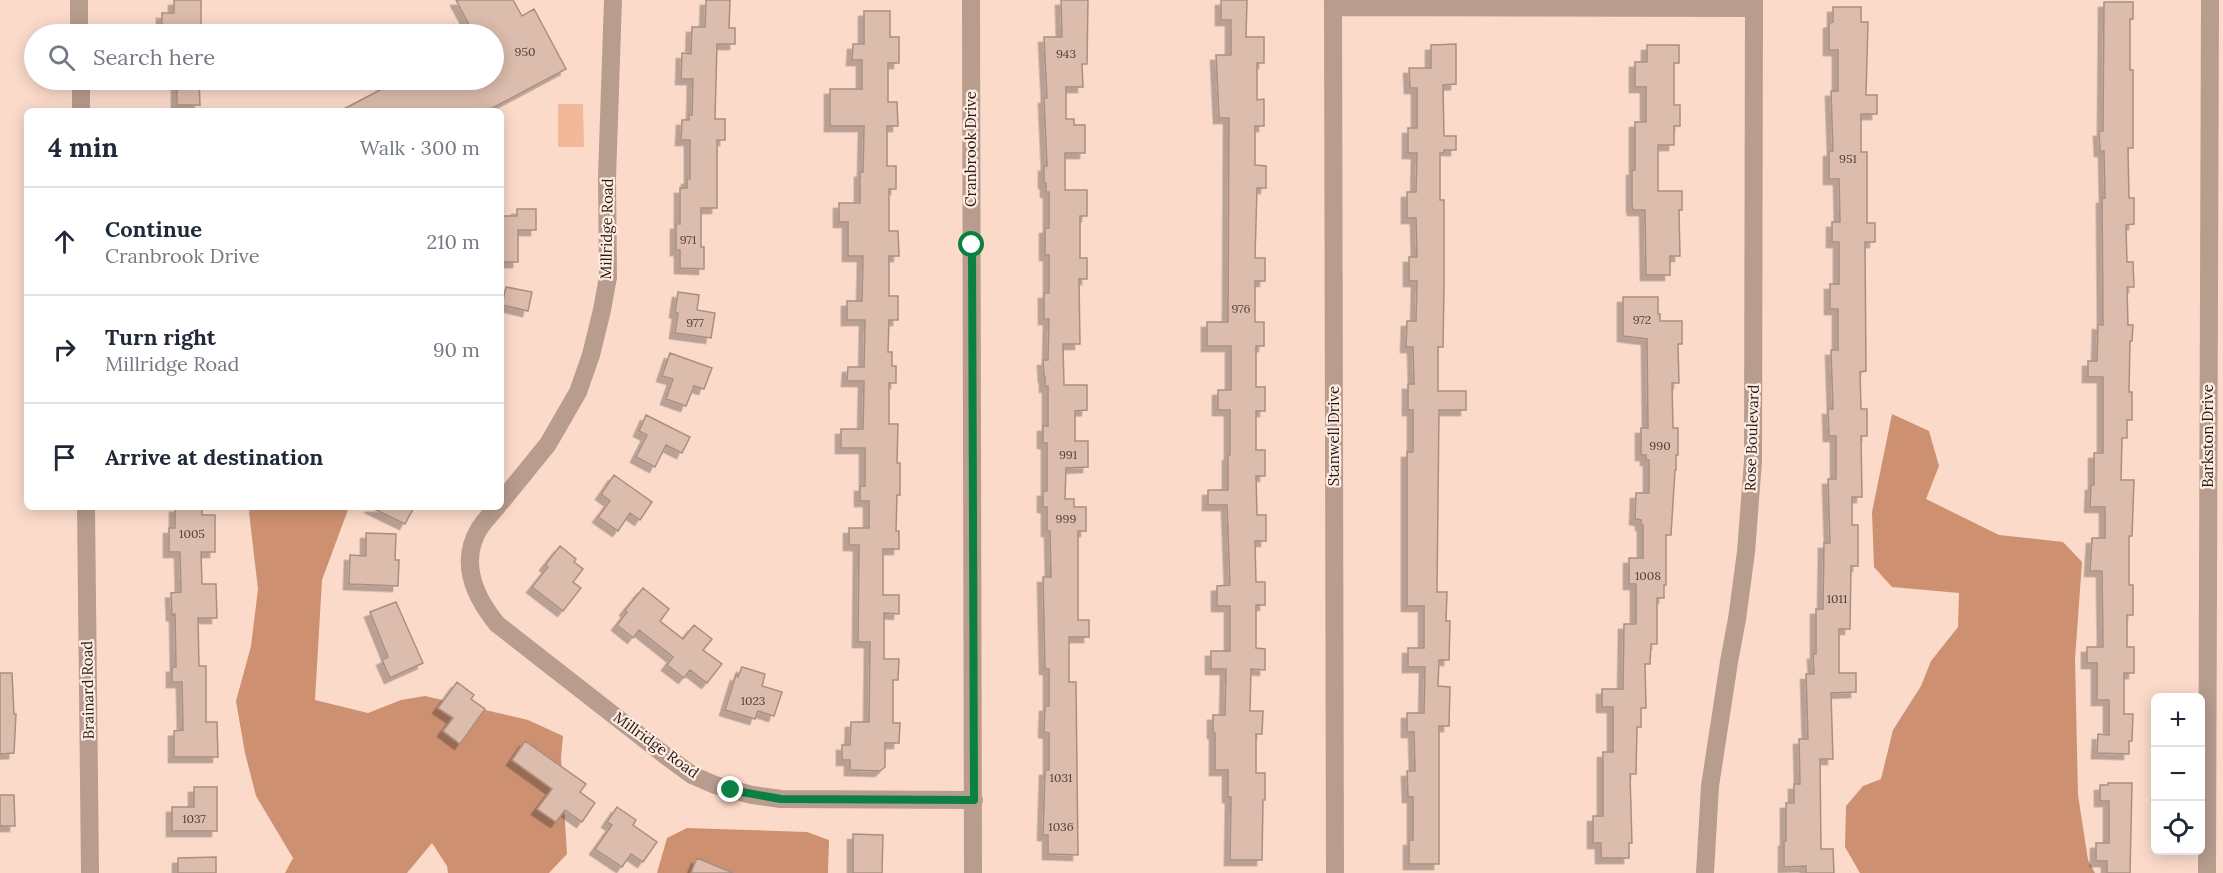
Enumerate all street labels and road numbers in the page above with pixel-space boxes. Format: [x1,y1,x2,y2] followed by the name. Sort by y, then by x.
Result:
[961,91,980,207] street label: Cranbrook Drive
[596,178,617,280] street label: Millridge Road
[1740,384,1763,492] street label: Rose Boulevard
[2198,384,2217,488] street label: Barkston Drive
[1324,386,1343,486] street label: Stanwell Drive
[77,641,98,739] street label: Brainard Road
[610,707,703,782] street label: Millridge Road

